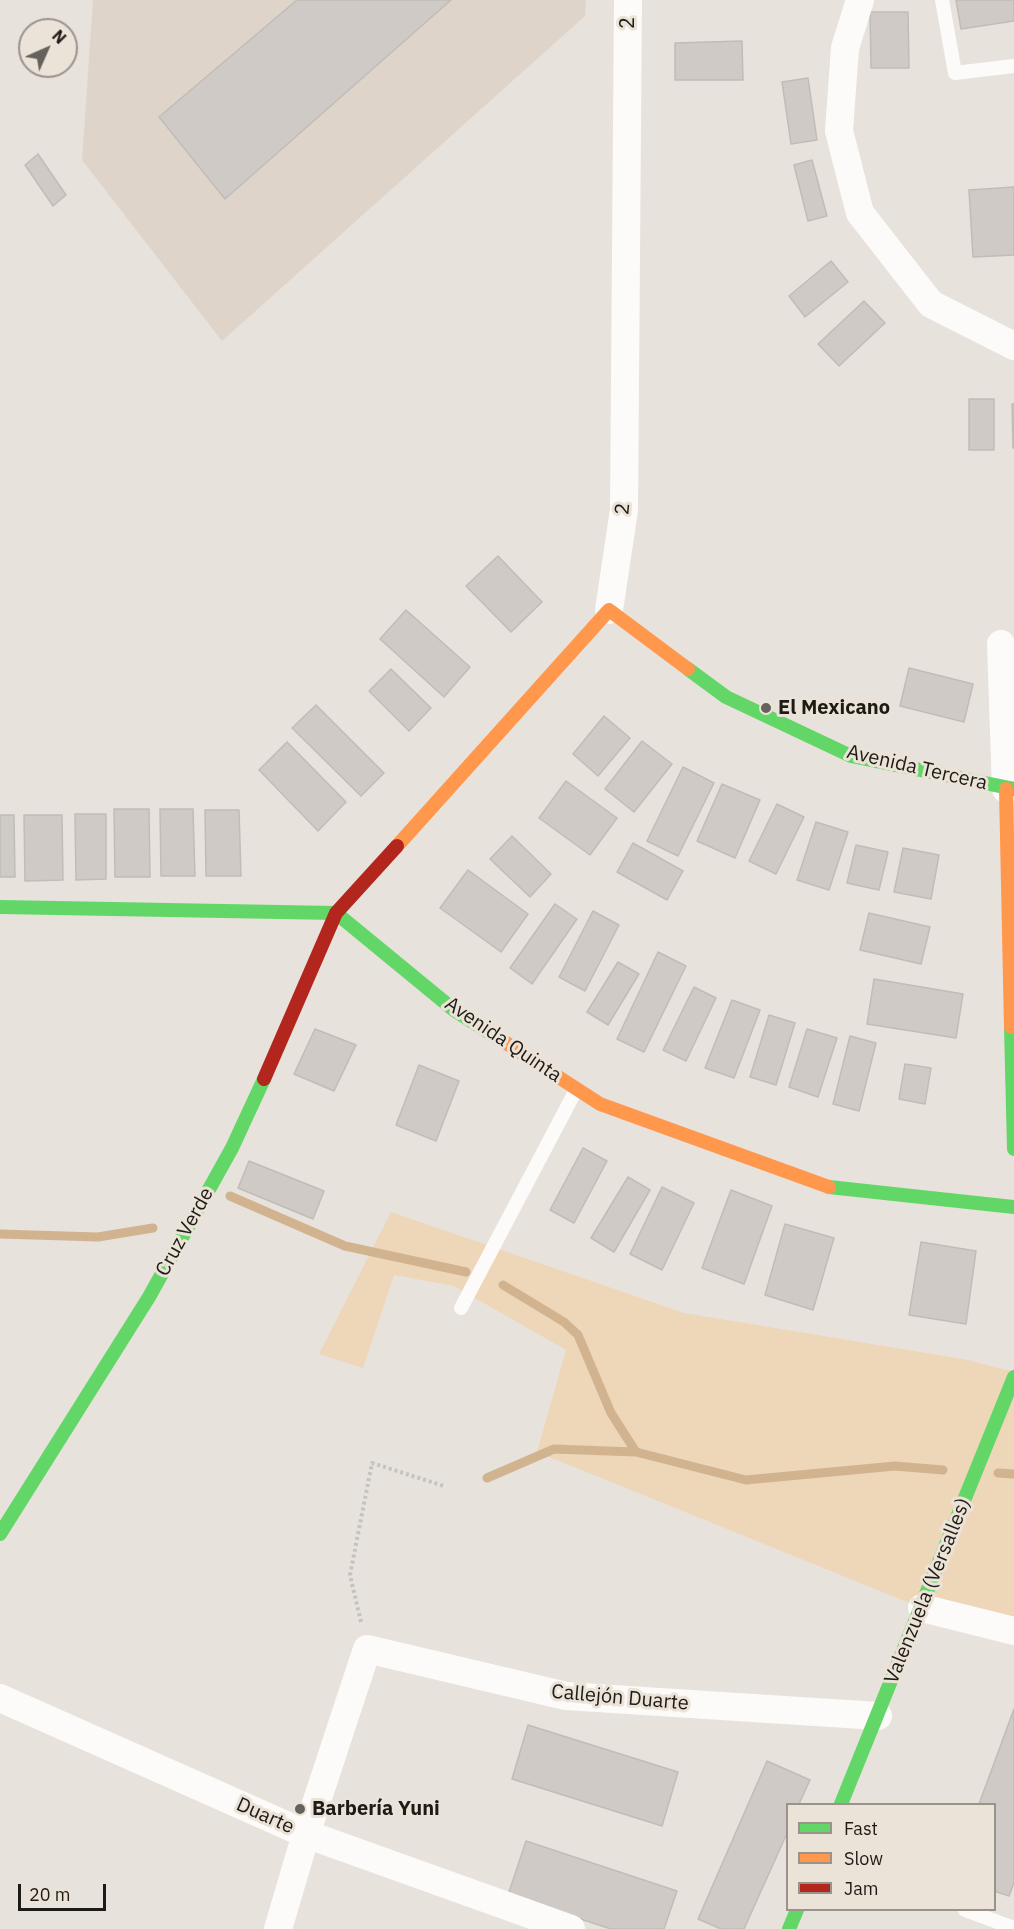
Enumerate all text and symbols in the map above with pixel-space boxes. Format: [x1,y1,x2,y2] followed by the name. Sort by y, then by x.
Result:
[616,17,640,29] street label: 2
[18,18,78,78] north arrow
[48,26,70,48] text: N
[611,502,635,516] street label: 2
[778,696,890,720] place label: El Mexicano
[759,701,773,715] marker: El Mexicano
[844,740,990,796] street label: Avenida Tercera
[440,992,566,1088] street label: Avenida Quinta
[151,1184,219,1280] street label: Cruz Verde
[880,1495,976,1687] street label: Valenzuela (Versalles)
[550,1680,690,1716] street label: Callejón Duarte
[232,1793,298,1839] street label: Duarte
[312,1797,440,1821] place label: Barbería Yuni
[293,1802,307,1816] marker: Barbería Yuni
[786,1803,996,1911] legend
[844,1817,878,1840] text: Fast
[844,1847,883,1870] text: Slow
[21,1872,110,1910] scale bar
[844,1877,879,1900] text: Jam
[29,1883,71,1906] text: 20 m

